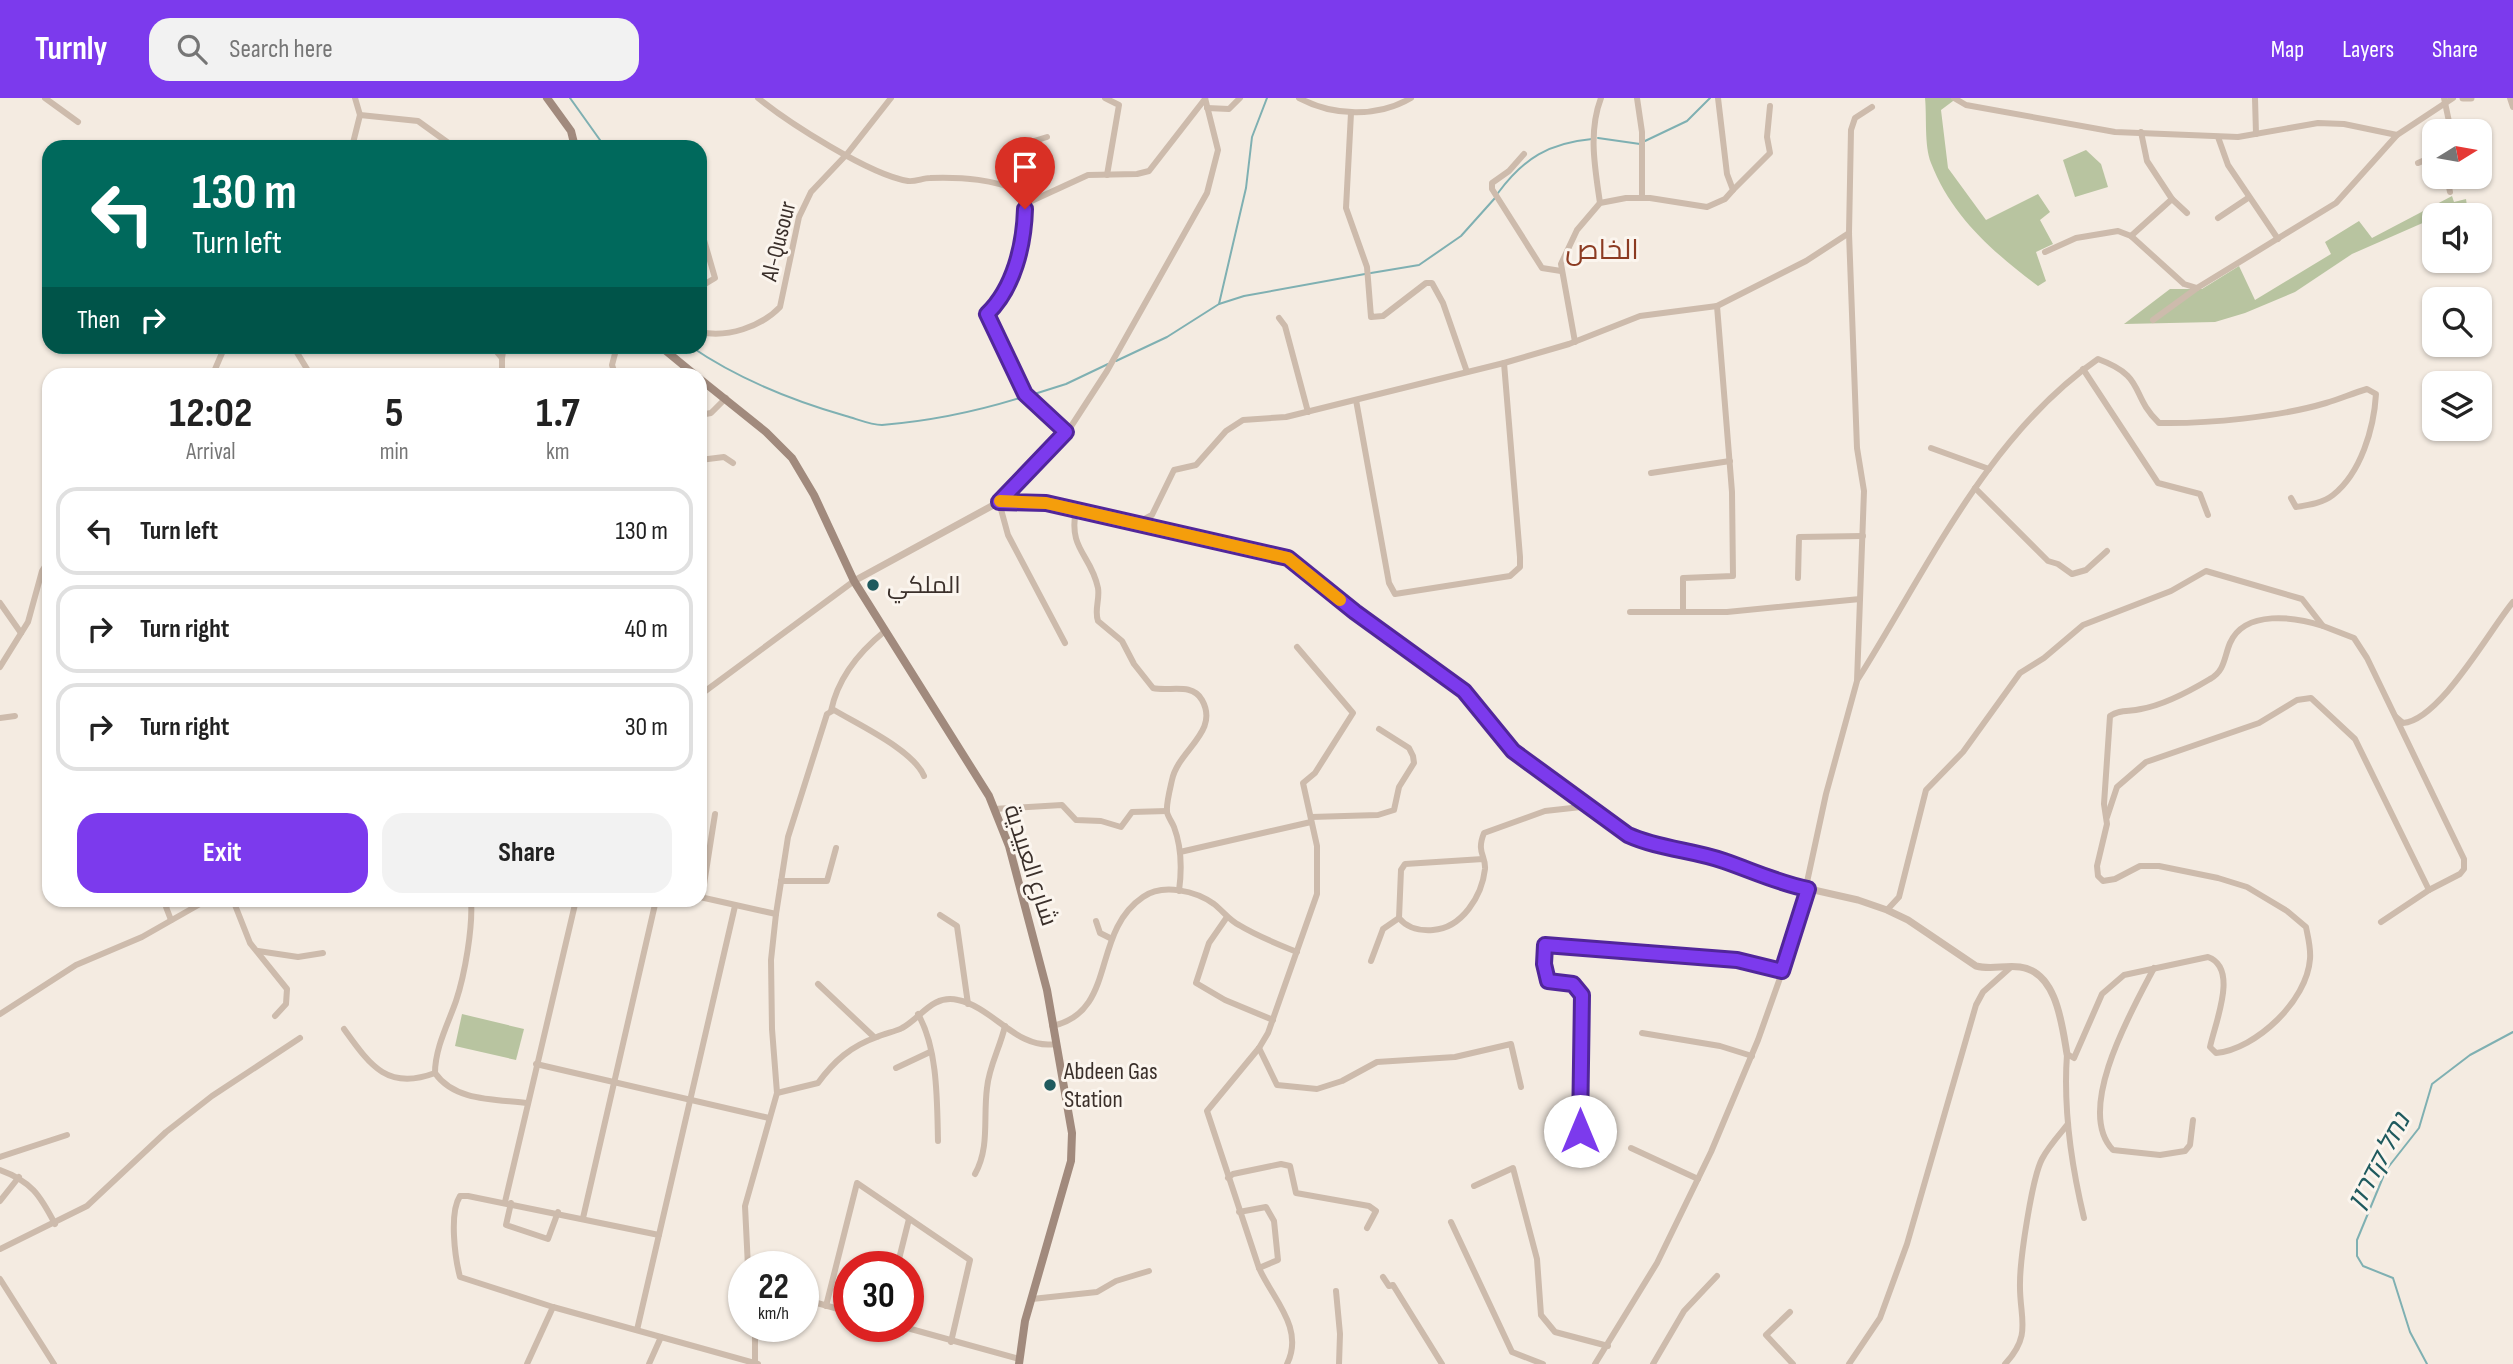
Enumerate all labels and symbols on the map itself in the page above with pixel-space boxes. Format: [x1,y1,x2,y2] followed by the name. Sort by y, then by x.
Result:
[2422,119,2492,189] north arrow
[995,137,1055,209] pin
[754,198,802,285] street label: Al-Qusour
[1565,234,1639,267] district label: الخاص
[887,571,961,604] place label: الملكي
[865,577,881,593] marker: الملكي
[996,801,1064,930] street label: شارع العبيدية
[1063,1057,1158,1114] place label: Abdeen Gas Station
[1042,1077,1058,1093] marker: Abdeen Gas Station
[1543,1094,1617,1168] position arrow
[2341,1107,2418,1215] water label: נחל קדרון
[833,1251,924,1342] speed limit sign: 30

